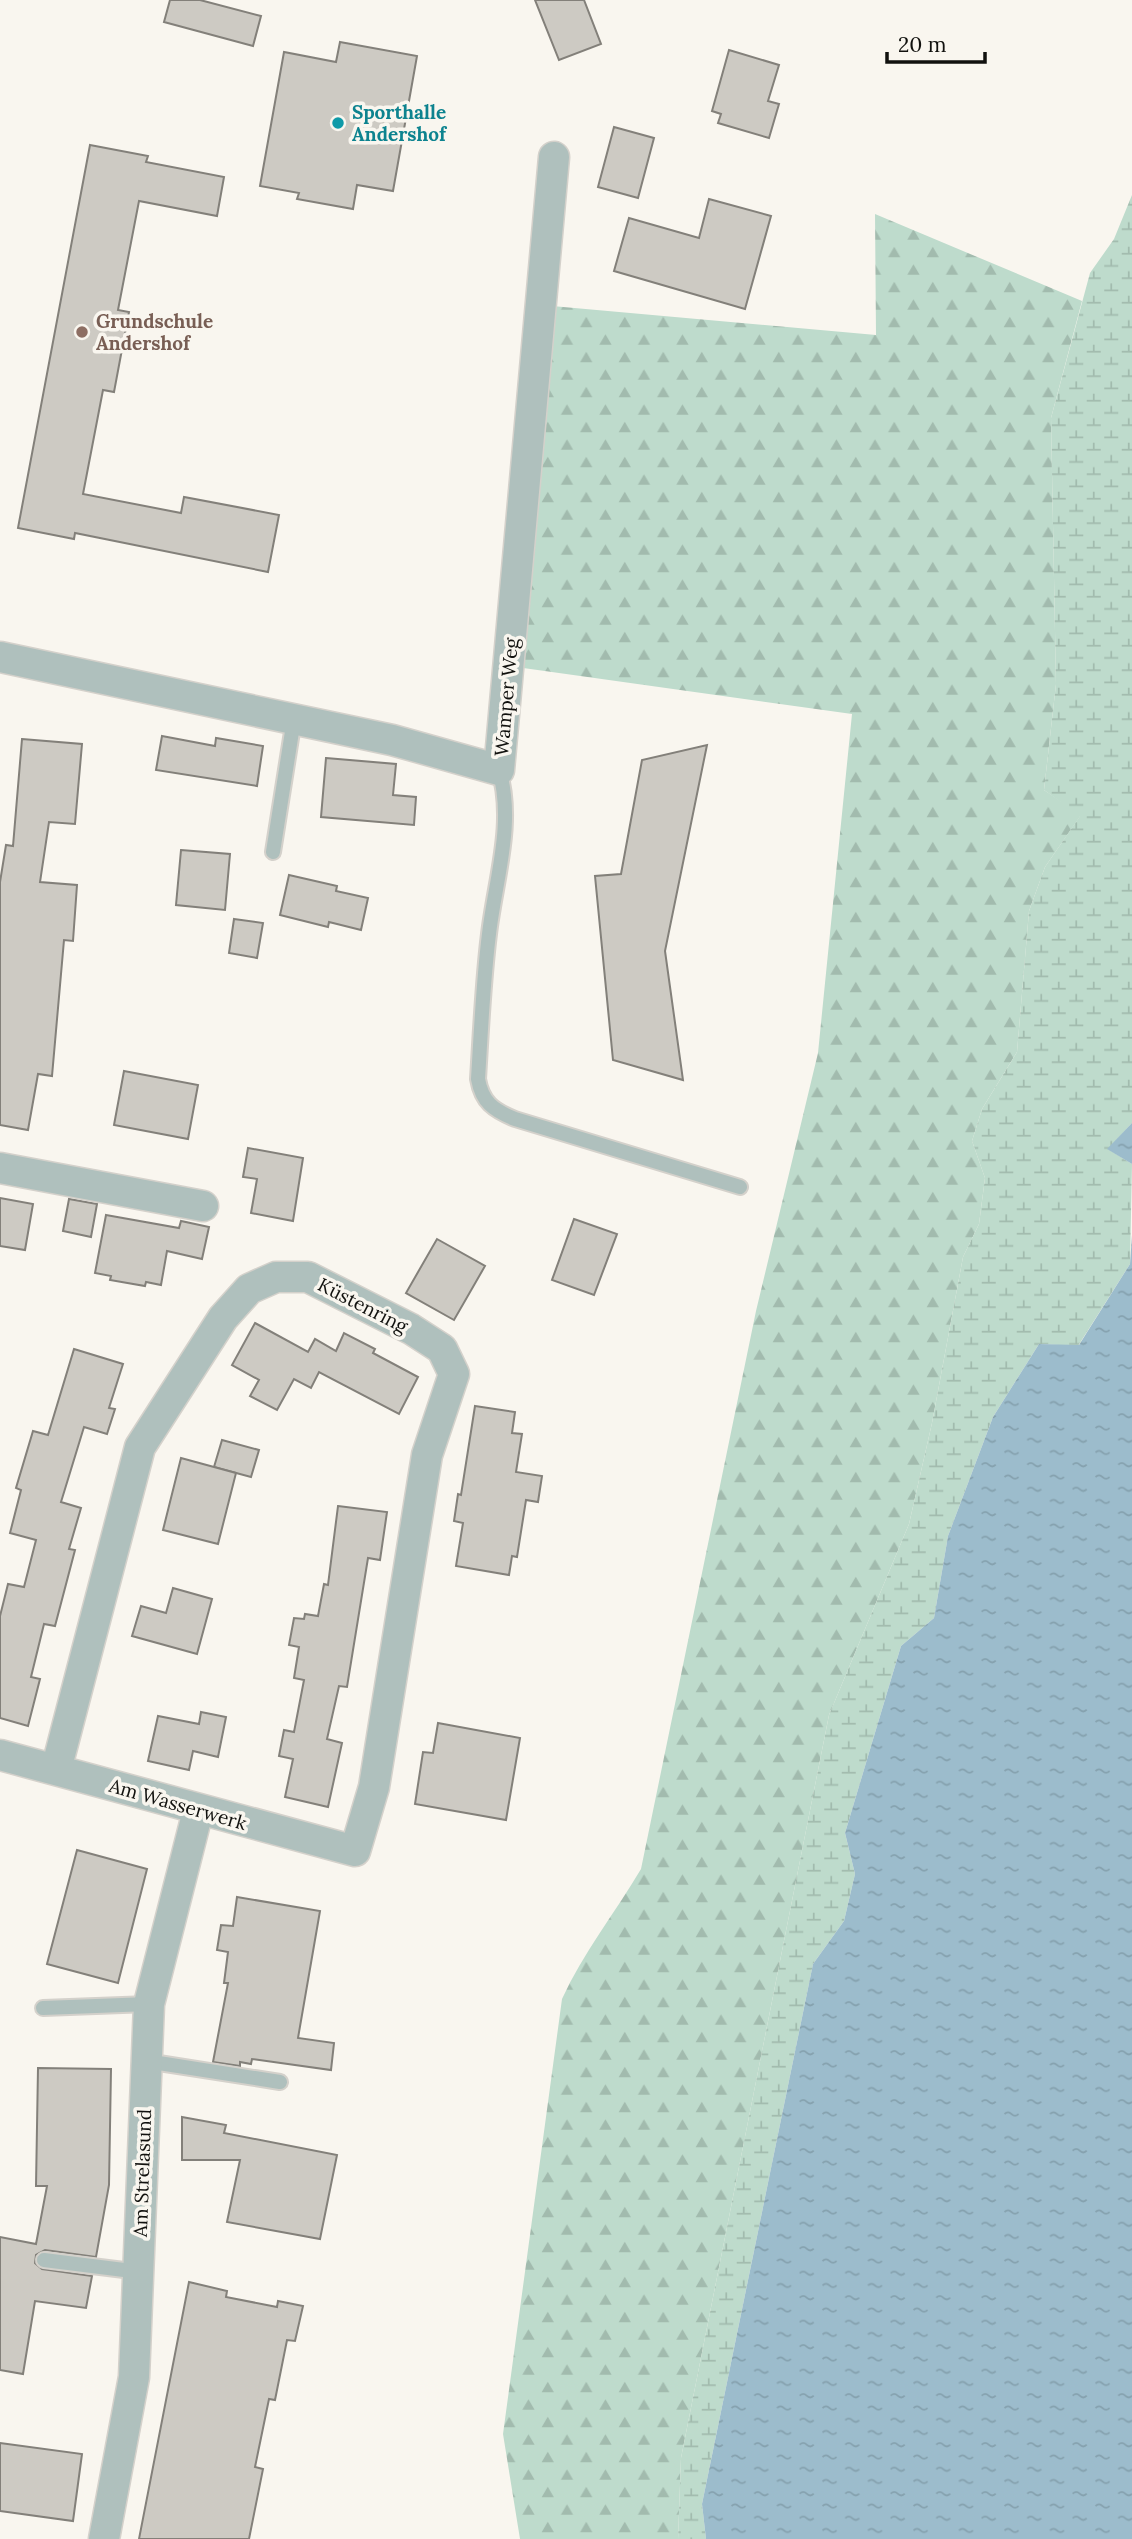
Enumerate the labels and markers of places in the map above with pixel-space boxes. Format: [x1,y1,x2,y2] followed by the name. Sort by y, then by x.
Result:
[352,100,448,146] place label: Sporthalle Andershof
[330,115,346,131] marker: Sporthalle Andershof
[96,309,213,355] place label: Grundschule Andershof
[74,324,90,340] marker: Grundschule Andershof

